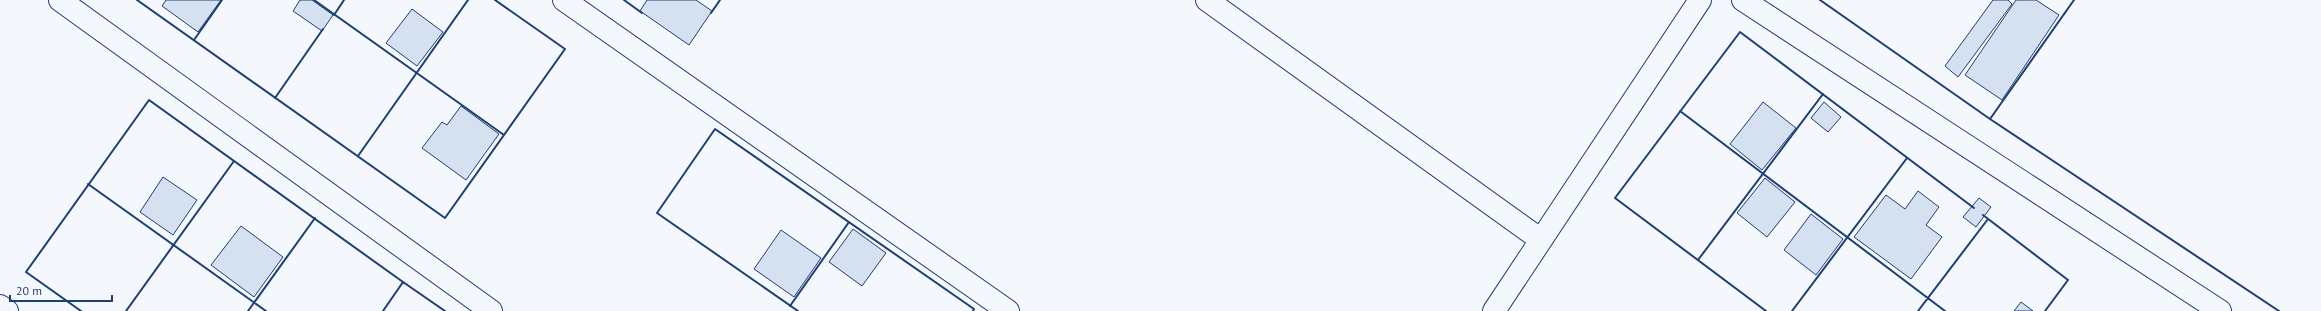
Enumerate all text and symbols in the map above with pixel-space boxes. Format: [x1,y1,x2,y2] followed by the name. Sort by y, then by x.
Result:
[10,277,112,303] scale bar
[16,283,42,298] text: 20 m

